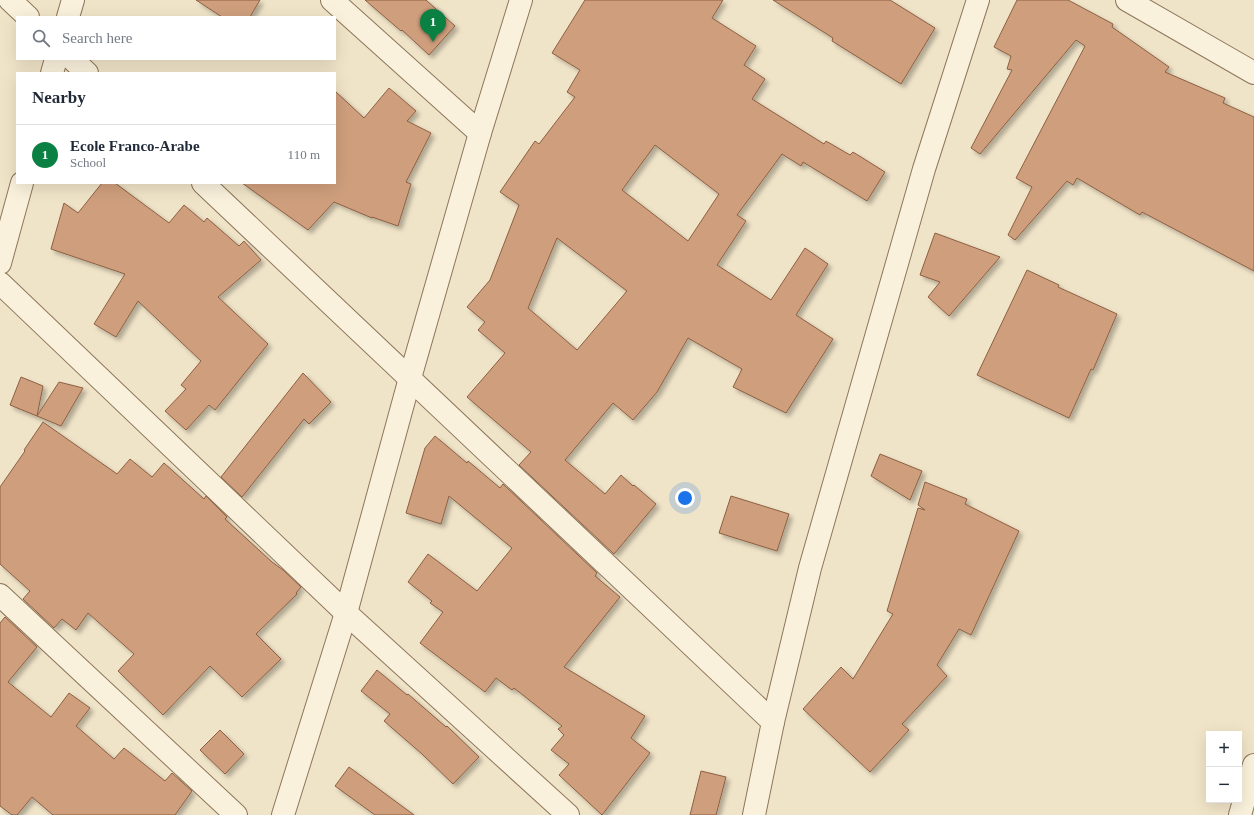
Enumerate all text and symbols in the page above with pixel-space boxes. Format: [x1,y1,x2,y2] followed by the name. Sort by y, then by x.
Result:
[420,9,446,42] pin: 1
[16,16,336,60] search box
[30,27,52,49] icon: search
[62,30,132,46] text: Search here
[32,88,86,107] text: Nearby
[70,138,200,154] text: Ecole Franco-Arabe
[42,147,48,162] text: 1
[288,147,320,162] text: 110 m
[70,155,106,170] text: School
[675,488,695,508] your location
[1206,731,1242,803] map controls
[1206,731,1242,767] button: +
[1206,767,1242,803] button: −

